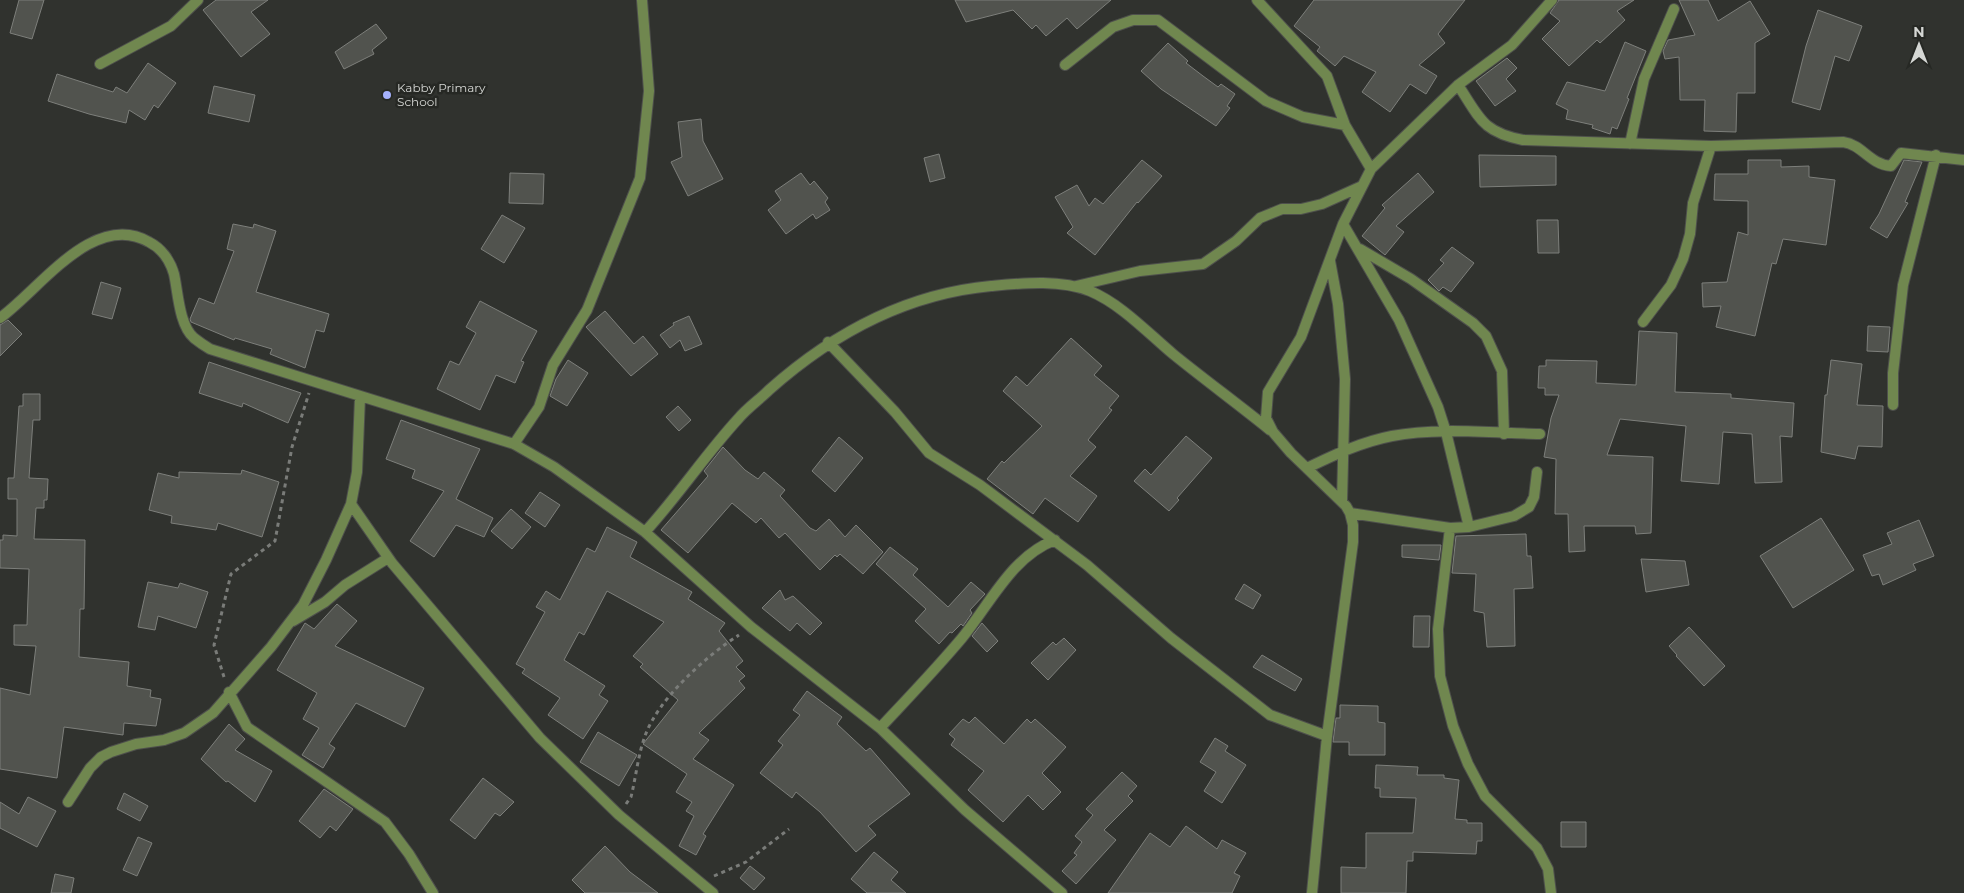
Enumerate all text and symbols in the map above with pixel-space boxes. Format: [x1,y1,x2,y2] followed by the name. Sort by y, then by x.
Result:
[1894,20,1944,70] north arrow
[1913,23,1925,41] text: N
[397,80,486,109] place label: Kabby Primary School
[381,89,393,101] marker: Kabby Primary School

